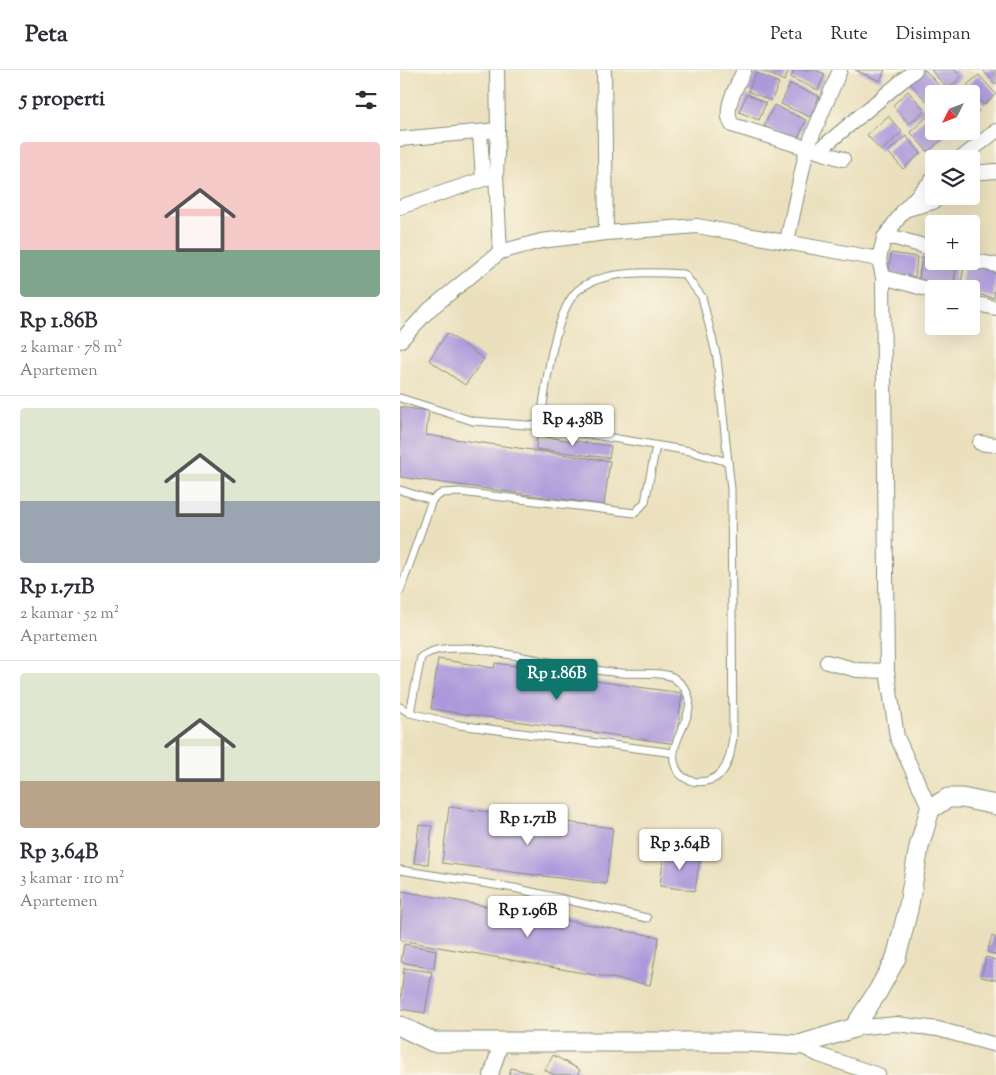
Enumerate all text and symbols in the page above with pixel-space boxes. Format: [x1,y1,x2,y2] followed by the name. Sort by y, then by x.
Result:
[25,18,68,52] text: Peta
[770,22,802,48] text: Peta
[830,22,868,48] text: Rute
[896,22,971,48] text: Disimpan
[20,85,105,115] text: 5 properti
[925,85,980,140] north arrow
[925,85,980,335] map controls
[352,86,380,114] icon: filters
[925,150,980,205] button: layers
[155,175,245,265] icon: home
[925,215,980,270] button: +
[925,280,980,335] button: −
[20,307,98,337] text: Rp 1.86B
[20,337,122,360] text: 2 kamar · 78 m²
[20,360,98,383] text: Apartemen
[521,404,625,447] pin: Rp 4.38B
[543,409,603,432] text: Rp 4.38B
[155,440,245,530] icon: home
[20,573,94,603] text: Rp 1.71B
[20,603,119,626] text: 2 kamar · 52 m²
[20,626,98,649] text: Apartemen
[505,658,609,701] pin: Rp 1.86B
[527,663,587,686] text: Rp 1.86B
[155,705,245,795] icon: home
[476,804,580,846] pin: Rp 1.71B
[500,808,556,831] text: Rp 1.71B
[628,828,732,871] pin: Rp 3.64B
[650,833,710,856] text: Rp 3.64B
[20,838,98,868] text: Rp 3.64B
[20,868,124,891] text: 3 kamar · 110 m²
[20,891,98,914] text: Apartemen
[476,896,580,938] pin: Rp 1.96B
[499,900,557,923] text: Rp 1.96B

